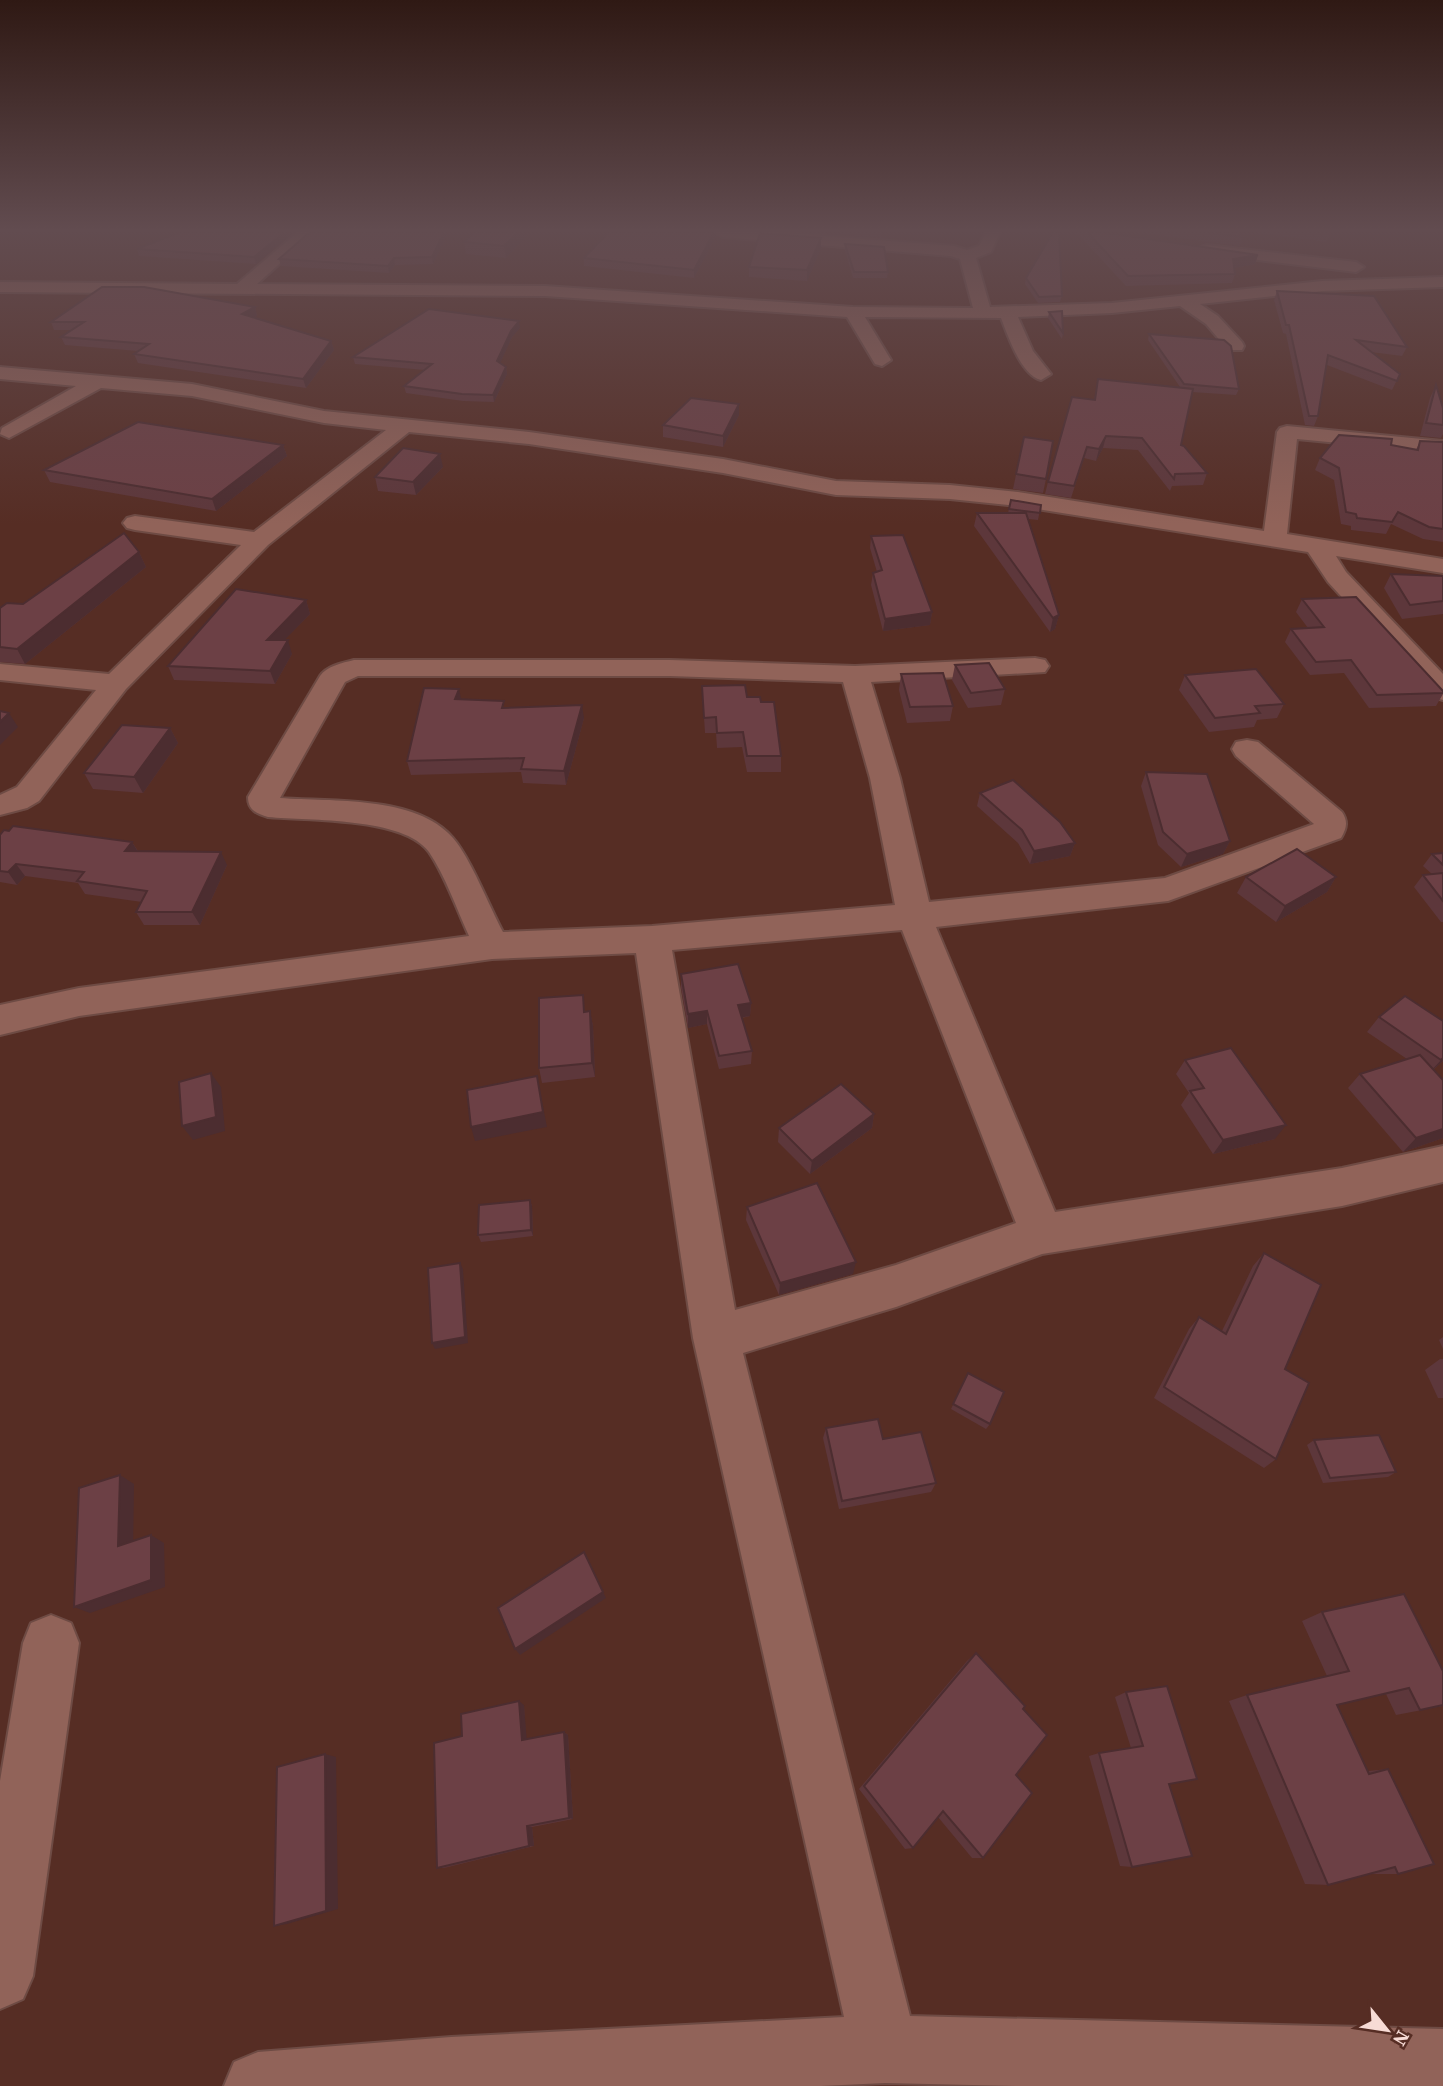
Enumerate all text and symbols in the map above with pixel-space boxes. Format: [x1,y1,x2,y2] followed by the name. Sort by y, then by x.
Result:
[1352,1995,1422,2065] north arrow
[1387,2026,1416,2051] text: N

